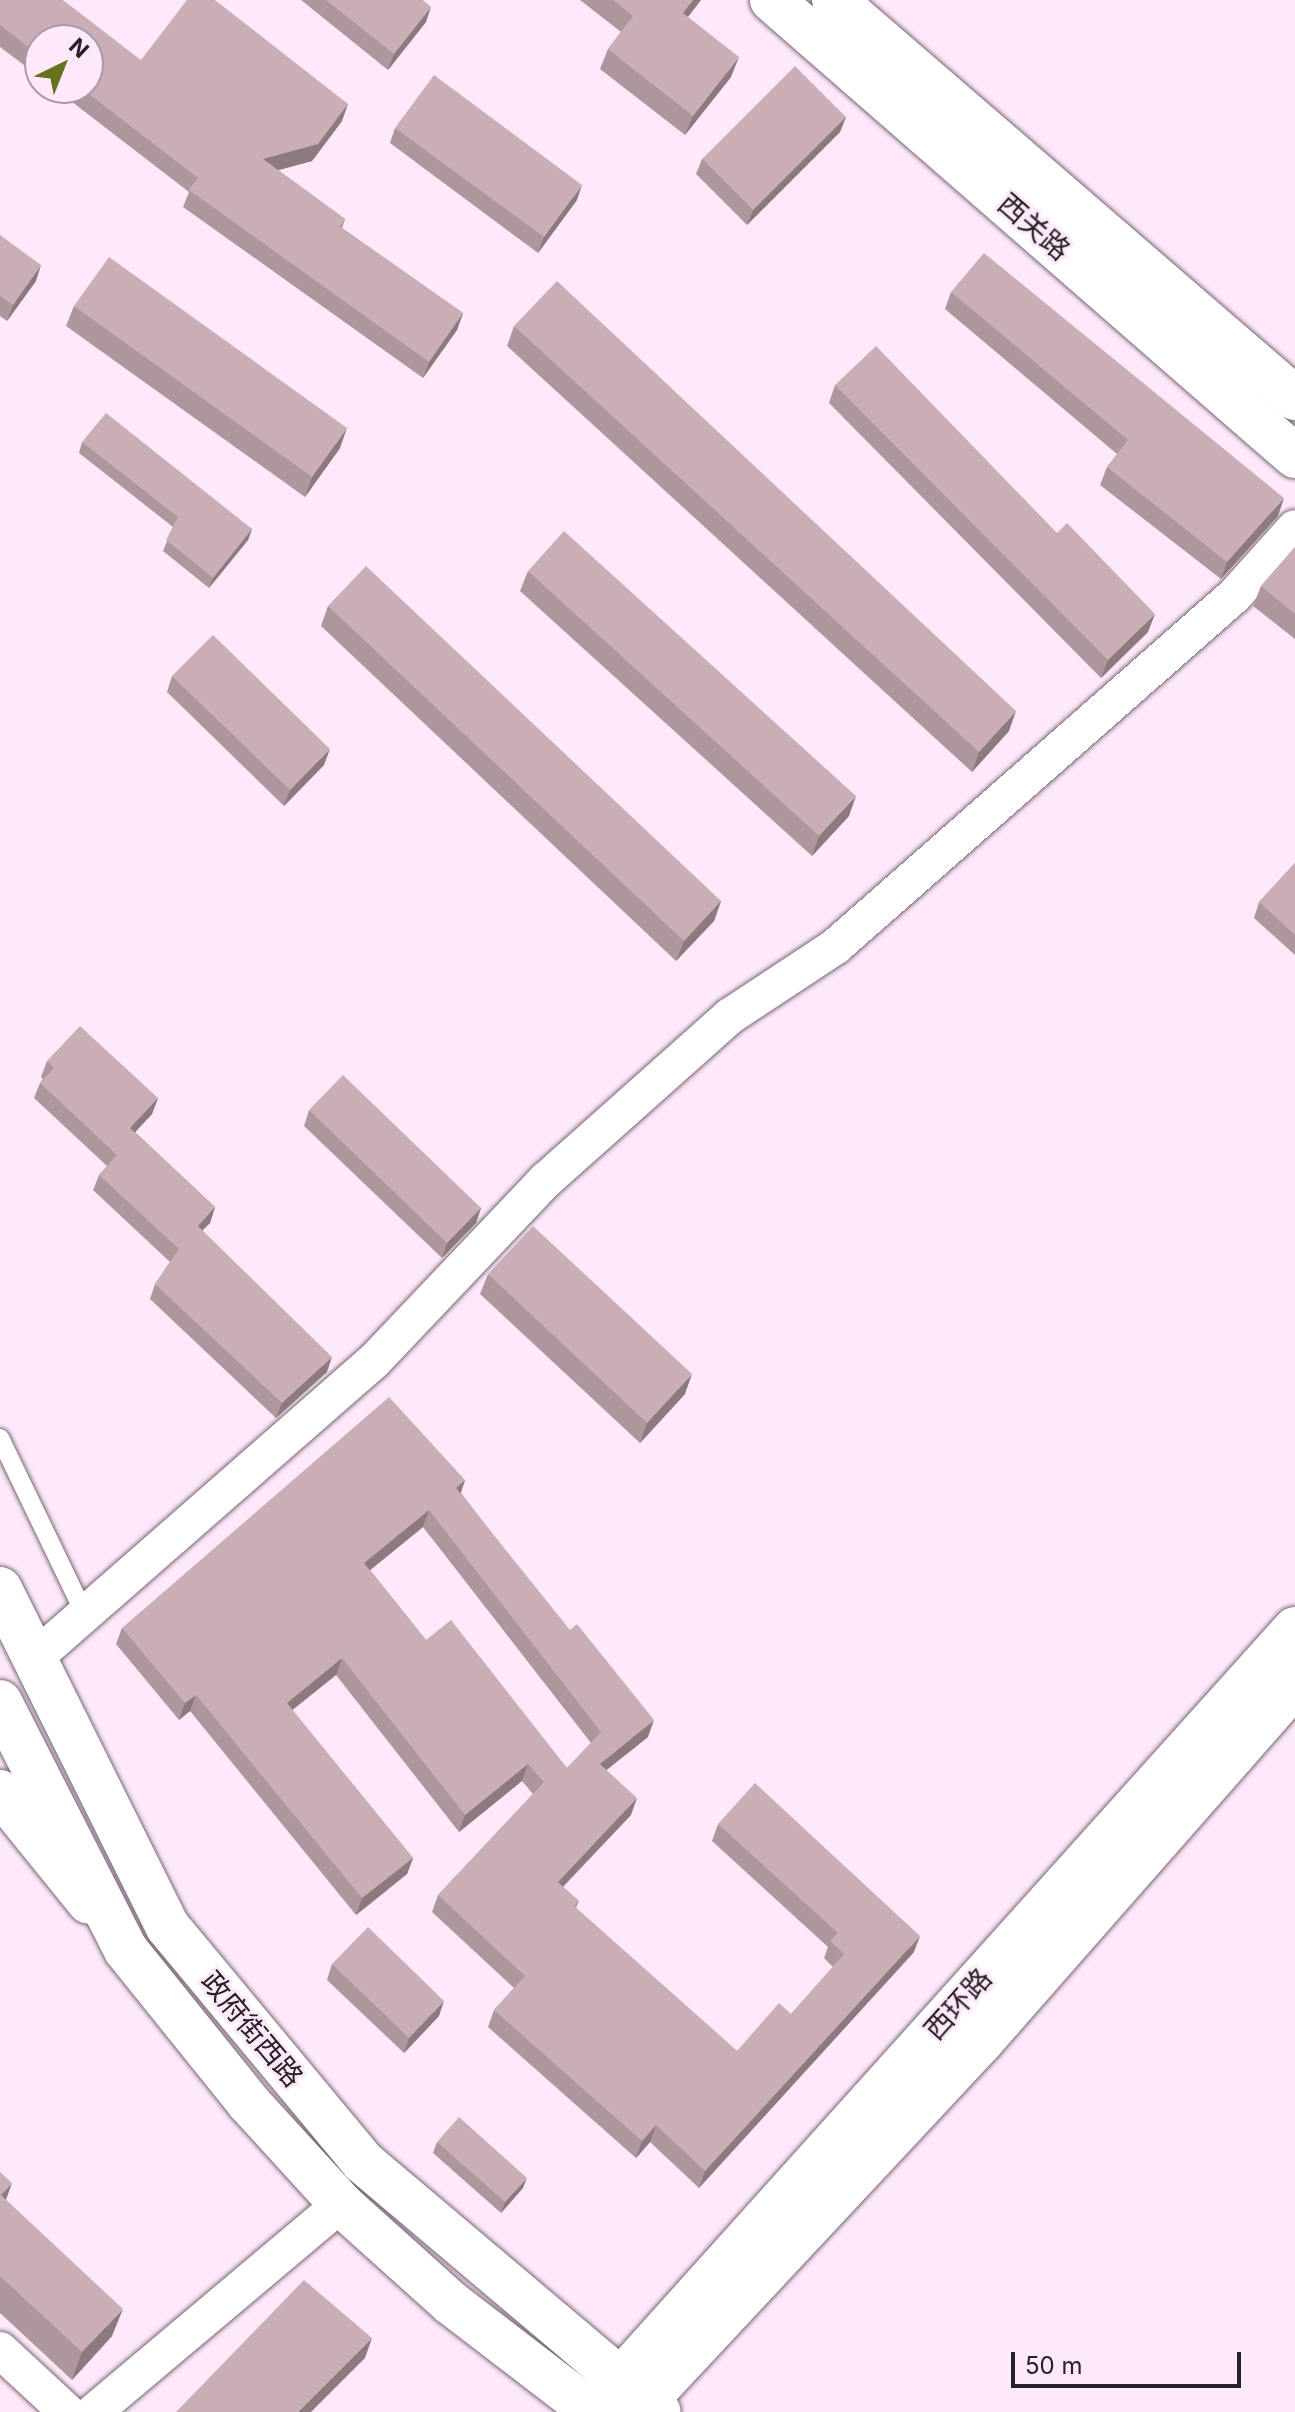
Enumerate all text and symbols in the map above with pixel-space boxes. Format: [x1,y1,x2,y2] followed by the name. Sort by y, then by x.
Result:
[24,24,104,104] north arrow
[64,33,94,63] text: N
[991,187,1077,267] street label: 西关路
[917,1962,999,2046] street label: 西环路
[194,1965,310,2093] street label: 政府街西路
[1015,2336,1245,2386] scale bar
[1025,2351,1083,2380] text: 50 m

